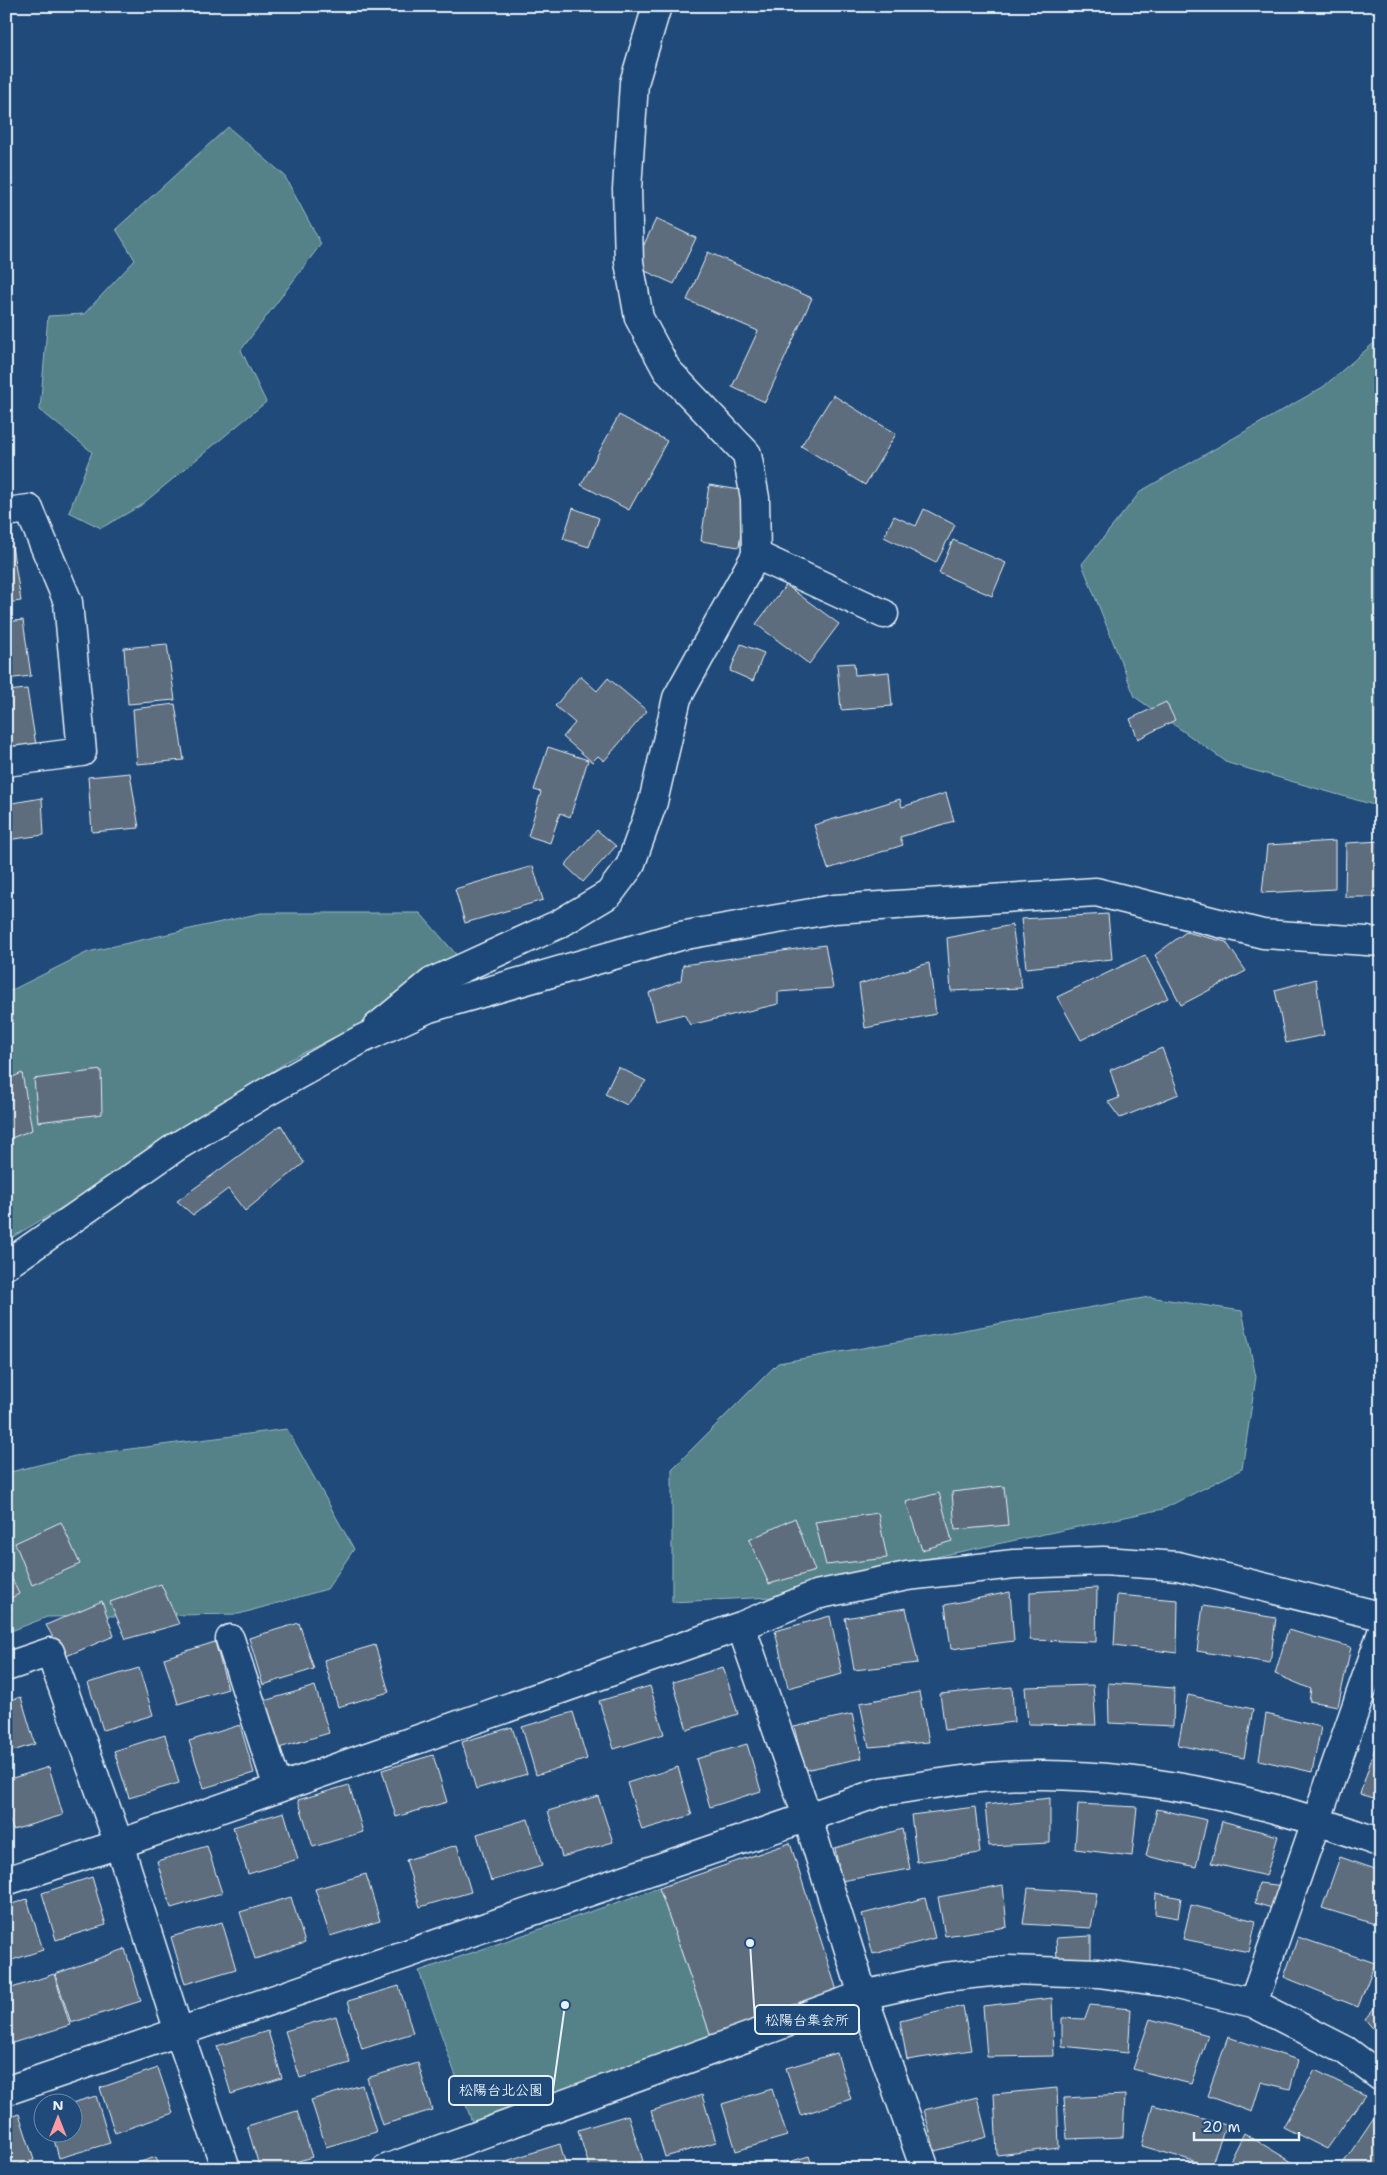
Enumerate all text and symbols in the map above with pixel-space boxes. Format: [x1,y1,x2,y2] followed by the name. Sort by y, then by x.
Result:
[755,2005,859,2034] callout: 松陽台集会所
[765,2011,849,2029] text: 松陽台集会所
[449,2076,553,2105] callout: 松陽台北公園
[459,2081,543,2099] text: 松陽台北公園
[32,2092,82,2142] north arrow
[52,2096,64,2114] text: N
[1194,2110,1300,2142] scale bar
[1202,2117,1241,2137] text: 20 m

